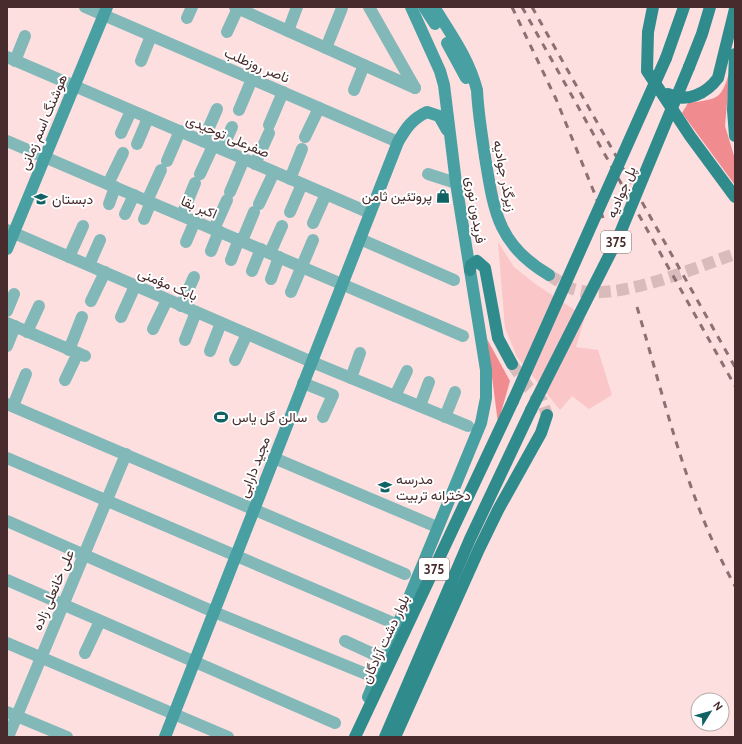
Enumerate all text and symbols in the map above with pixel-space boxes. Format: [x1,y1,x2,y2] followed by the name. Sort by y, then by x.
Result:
[222,43,292,87] street label: ناصر روزطلب
[15,71,71,173] street label: هوشنگ اسم زمانی
[183,110,273,162] street label: صفرعلی توحیدی
[489,139,521,214] street label: زیرگذر جوادیه
[602,163,641,221] street label: پل جوادیه
[462,175,490,245] street label: فریدون نوری
[362,187,432,206] place label: پروتئین ثامن
[435,188,451,204] shop icon: پروتئین ثامن
[52,190,93,208] place label: دبستان
[33,191,49,207] school or university icon: دبستان
[178,191,220,223] street label: اکبر بقا
[601,231,631,253] road number: 375
[135,263,201,305] street label: بابک مؤمنی
[232,408,307,426] place label: سالن گل یاس
[213,409,229,425] sports icon: سالن گل یاس
[234,434,274,500] street label: مجید دارابی
[396,470,471,504] place label: مدرسه دخترانه تربیت
[377,479,393,495] school or university icon: مدرسه دخترانه تربیت
[28,547,78,633] street label: علی خانعلی زاده
[419,558,449,580] road number: 375
[357,592,413,686] street label: بلوار دشت آزادگان
[690,692,730,732] north arrow
[710,699,726,713] text: N

